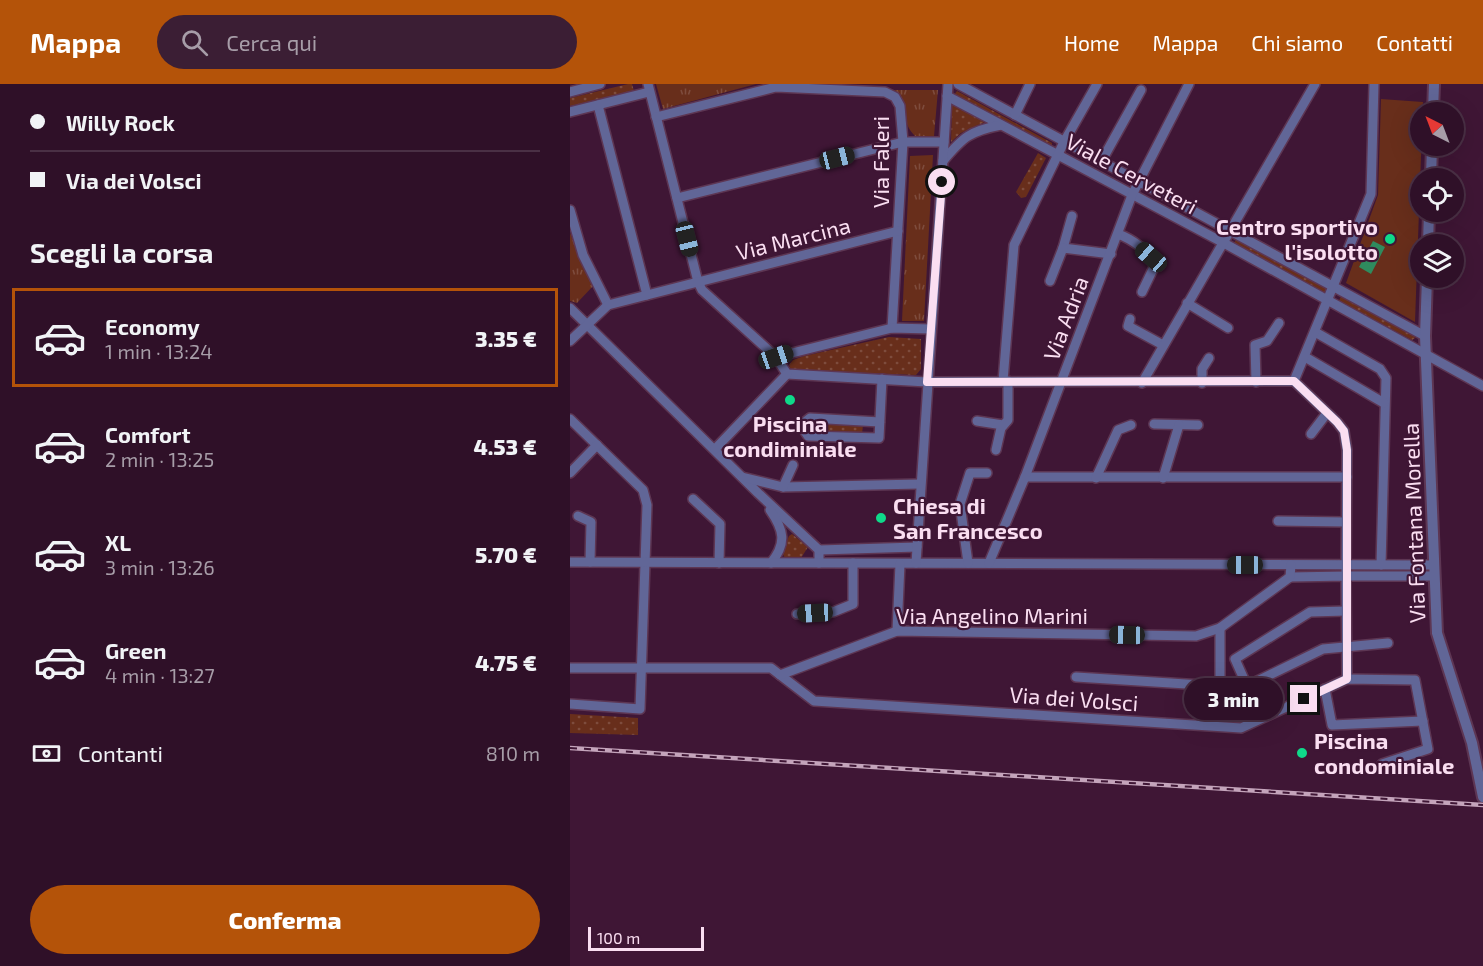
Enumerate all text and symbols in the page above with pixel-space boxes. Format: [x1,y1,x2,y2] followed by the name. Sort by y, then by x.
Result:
[157,15,577,69] search box
[30,25,121,59] text: Mappa
[178,26,211,59] icon: search
[226,29,317,55] text: Cerca qui
[1064,30,1120,55] text: Home
[1153,30,1218,55] text: Mappa
[1251,30,1343,55] text: Chi siamo
[1376,30,1453,55] text: Contatti
[1410,102,1464,156] north arrow
[1410,102,1464,288] map controls
[66,109,175,135] text: Willy Rock
[867,116,893,208] street label: Via Faleri
[1062,127,1202,219] street label: Viale Cerveteri
[817,145,857,171] car
[66,167,202,193] text: Via dei Volsci
[928,168,955,195] route start
[1410,168,1464,222] button: locate
[733,211,853,265] street label: Via Marcina
[1216,213,1378,264] place label: Centro sportivo l'isolotto
[674,219,700,259] car
[1383,232,1397,246] marker: Centro sportivo l'isolotto
[1410,234,1464,288] button: layers
[30,236,213,268] text: Scegli la corsa
[1132,238,1170,276] car
[1037,272,1093,364] street label: Via Adria
[33,311,87,365] icon: car
[105,313,200,339] text: Economy
[475,325,537,351] text: 3.35 €
[105,339,213,363] text: 1 min · 13:24
[756,343,796,371] car
[783,393,797,407] marker: Piscina condiminiale
[723,410,857,461] place label: Piscina condiminiale
[33,419,87,473] icon: car
[105,421,190,447] text: Comfort
[1397,423,1429,623] street label: Via Fontana Morella
[473,433,537,459] text: 4.53 €
[105,447,214,471] text: 2 min · 13:25
[893,492,1043,543] place label: Chiesa di San Francesco
[874,511,888,525] marker: Chiesa di San Francesco
[33,527,87,581] icon: car
[105,529,131,555] text: XL
[475,541,537,567] text: 5.70 €
[105,555,215,579] text: 3 min · 13:26
[1227,556,1263,574] car
[896,602,1088,628] street label: Via Angelino Marini
[797,603,833,623] car
[1109,626,1145,644] car
[33,635,87,689] icon: car
[105,637,167,663] text: Green
[475,649,537,675] text: 4.75 €
[105,663,215,687] text: 4 min · 13:27
[1184,678,1283,720] callout: 3 min
[1009,681,1139,715] street label: Via dei Volsci
[1290,685,1317,712] route end
[1208,687,1259,711] text: 3 min
[1314,727,1454,778] place label: Piscina condominiale
[30,737,63,770] icon: cash
[78,740,163,766] text: Contanti
[486,741,540,765] text: 810 m
[1295,746,1309,760] marker: Piscina condominiale
[30,885,540,954] button: Conferma
[588,924,704,952] scale bar
[597,928,640,947] text: 100 m

